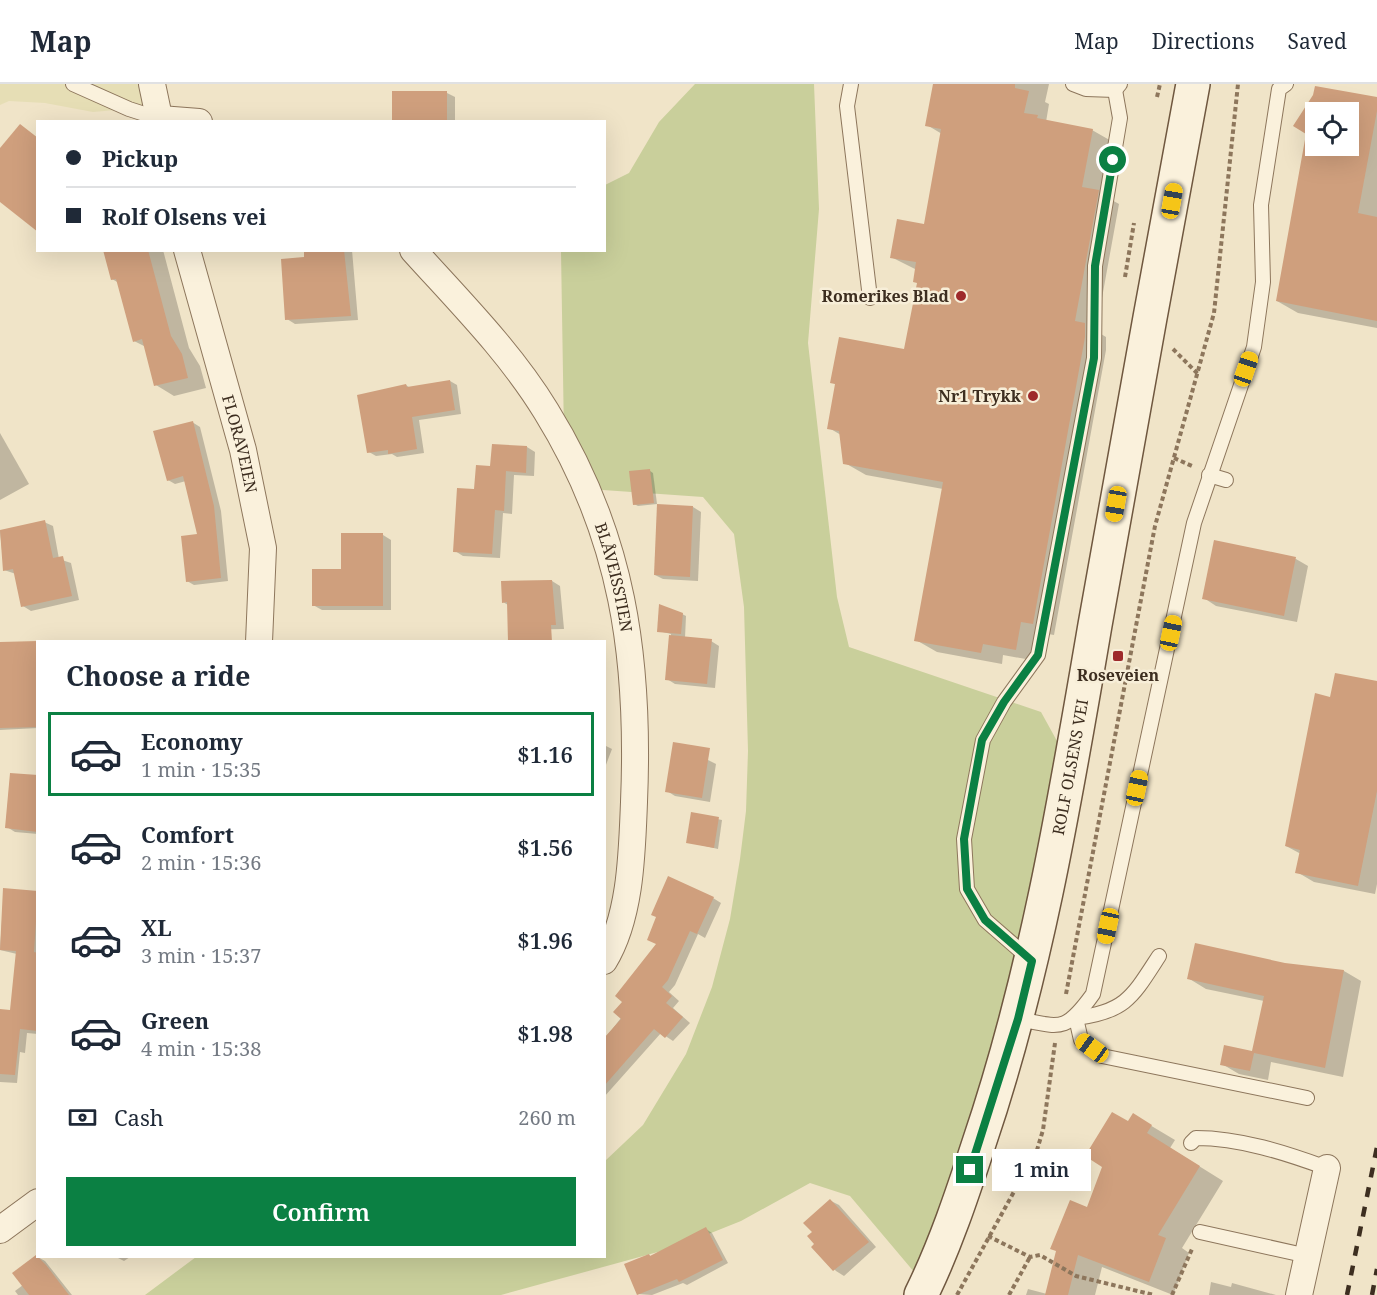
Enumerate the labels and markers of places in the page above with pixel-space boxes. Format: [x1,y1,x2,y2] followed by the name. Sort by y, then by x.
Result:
[822,285,950,307] place label: Romerikes Blad
[954,289,968,303] marker: Romerikes Blad
[938,385,1022,407] place label: Nr1 Trykk
[1026,389,1040,403] marker: Nr1 Trykk
[1111,649,1125,663] marker: Roseveien
[1077,664,1160,686] place label: Roseveien

